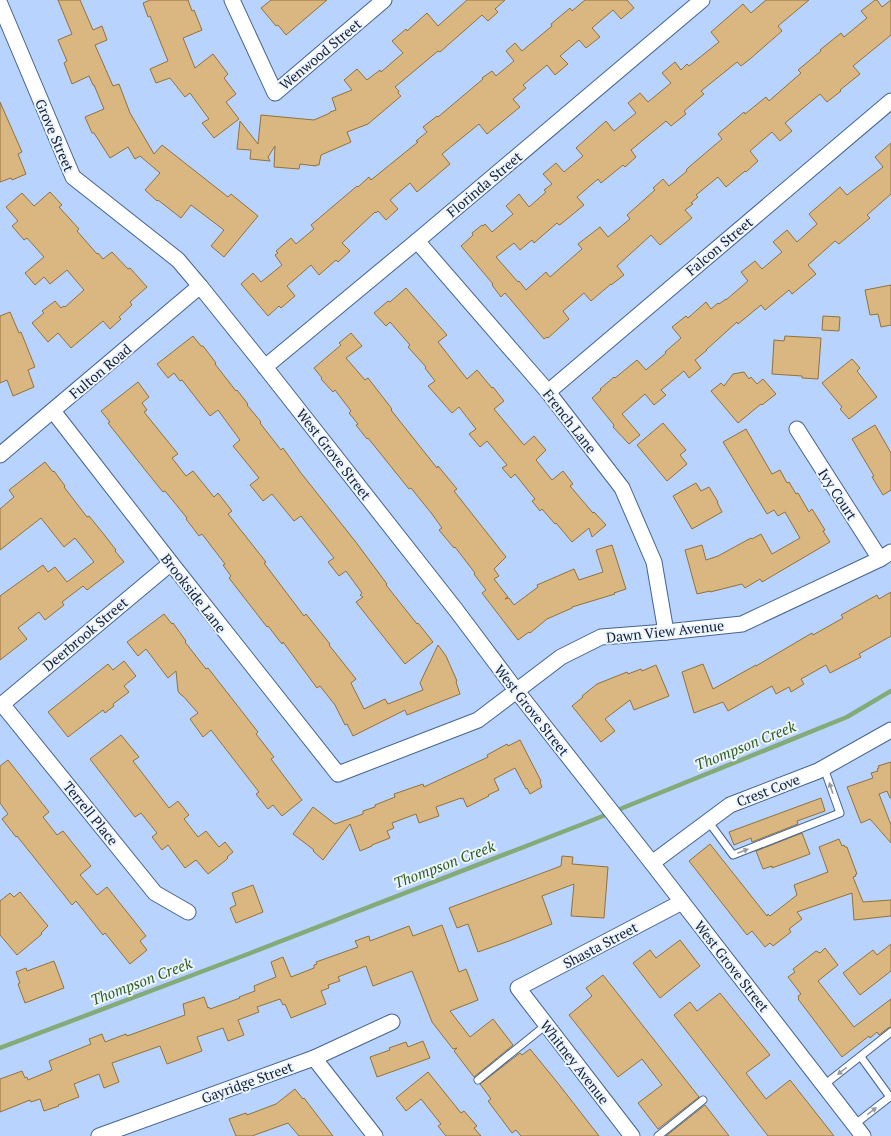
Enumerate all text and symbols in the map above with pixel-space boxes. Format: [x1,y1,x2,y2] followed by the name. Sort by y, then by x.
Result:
[275,14,366,94] street label: Wenwood Street
[31,96,79,175] street label: Grove Street
[442,146,526,221] street label: Florinda Street
[681,212,757,280] street label: Falcon Street
[65,339,135,403] street label: Fulton Road
[539,385,601,457] street label: French Lane
[292,404,376,504] street label: West Grove Street
[814,465,862,524] street label: Ivy Court
[157,550,231,636] street label: Brookside Lane
[38,592,132,675] street label: Deerbrook Street
[605,615,725,647] street label: Dawn View Avenue
[490,660,574,760] street label: West Grove Street
[692,715,799,774] water label: Thompson Creek
[734,769,802,811] street label: Crest Cove
[59,777,123,849] street label: Terrell Place
[828,782,834,794] one-way arrow
[390,835,498,893] water label: Thompson Creek
[738,848,749,854] one-way arrow
[690,916,774,1016] street label: West Grove Street
[559,917,641,973] street label: Shasta Street
[87,952,195,1010] water label: Thompson Creek
[536,1016,614,1108] street label: Whitney Avenue
[199,1056,296,1107] street label: Gayridge Street
[837,1067,848,1075] one-way arrow
[867,1106,878,1115] one-way arrow

